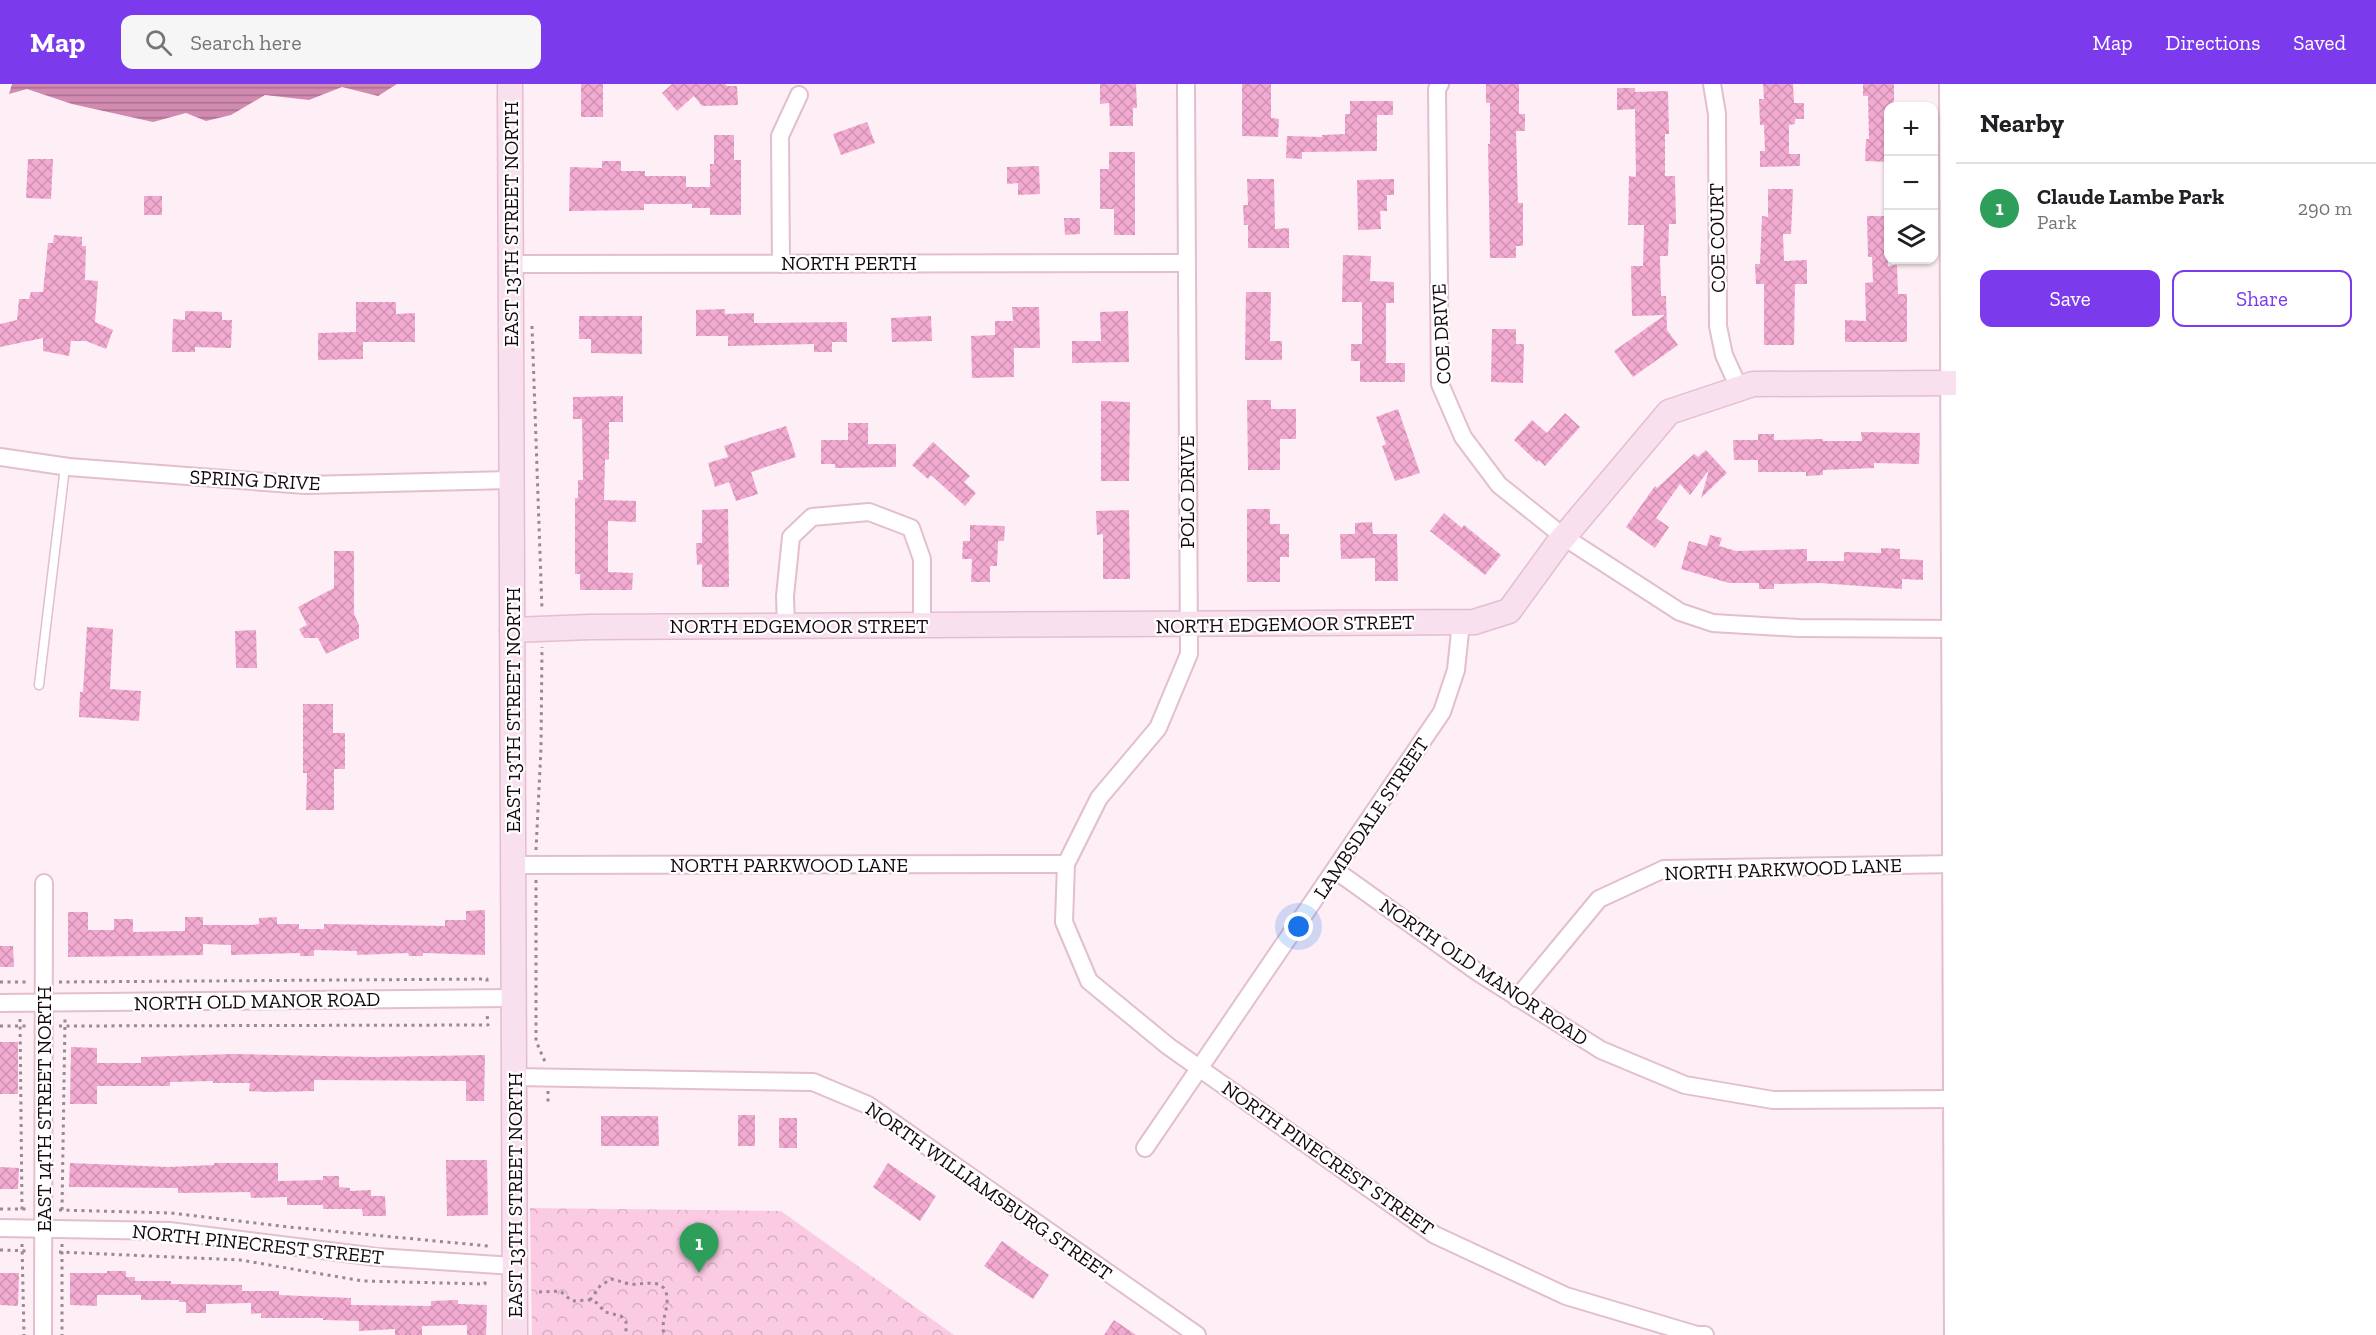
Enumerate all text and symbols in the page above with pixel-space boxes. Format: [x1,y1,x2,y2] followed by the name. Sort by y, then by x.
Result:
[121,15,541,69] search box
[30,26,85,59] text: Map
[142,26,175,59] icon: search
[190,29,302,56] text: Search here
[2093,30,2133,55] text: Map
[2166,30,2260,55] text: Directions
[2293,30,2346,55] text: Saved
[499,101,523,347] street label: EAST 13TH STREET NORTH
[1884,102,1938,264] map controls
[1884,102,1938,156] button: +
[1980,107,2064,139] text: Nearby
[1884,156,1938,210] button: −
[1704,183,1730,293] street label: COE COURT
[2037,183,2224,210] text: Claude Lambe Park
[1995,196,2004,220] text: 1
[2298,196,2352,220] text: 290 m
[1884,210,1938,264] button: layers
[2037,210,2077,234] text: Park
[781,251,917,275] street label: NORTH PERTH
[1980,270,2160,327] button: Save
[2172,270,2352,327] button: Share
[1426,283,1456,385] street label: COE DRIVE
[1175,435,1199,549] street label: POLO DRIVE
[189,465,321,495] street label: SPRING DRIVE
[501,587,525,833] street label: EAST 13TH STREET NORTH
[1155,610,1415,638] street label: NORTH EDGEMOOR STREET
[669,614,929,638] street label: NORTH EDGEMOOR STREET
[1308,733,1434,903] street label: LAMBSDALE STREET
[670,853,908,877] street label: NORTH PARKWOOD LANE
[1664,853,1902,885] street label: NORTH PARKWOOD LANE
[1375,893,1593,1051] street label: NORTH OLD MANOR ROAD
[1284,912,1313,941] your location
[32,986,56,1232] street label: EAST 14TH STREET NORTH
[134,987,380,1015] street label: NORTH OLD MANOR ROAD
[503,1072,527,1318] street label: EAST 13TH STREET NORTH
[1218,1076,1438,1240] street label: NORTH PINECREST STREET
[861,1096,1117,1286] street label: NORTH WILLIAMSBURG STREET
[131,1219,385,1269] street label: NORTH PINECREST STREET
[680,1224,718,1273] pin: 1

